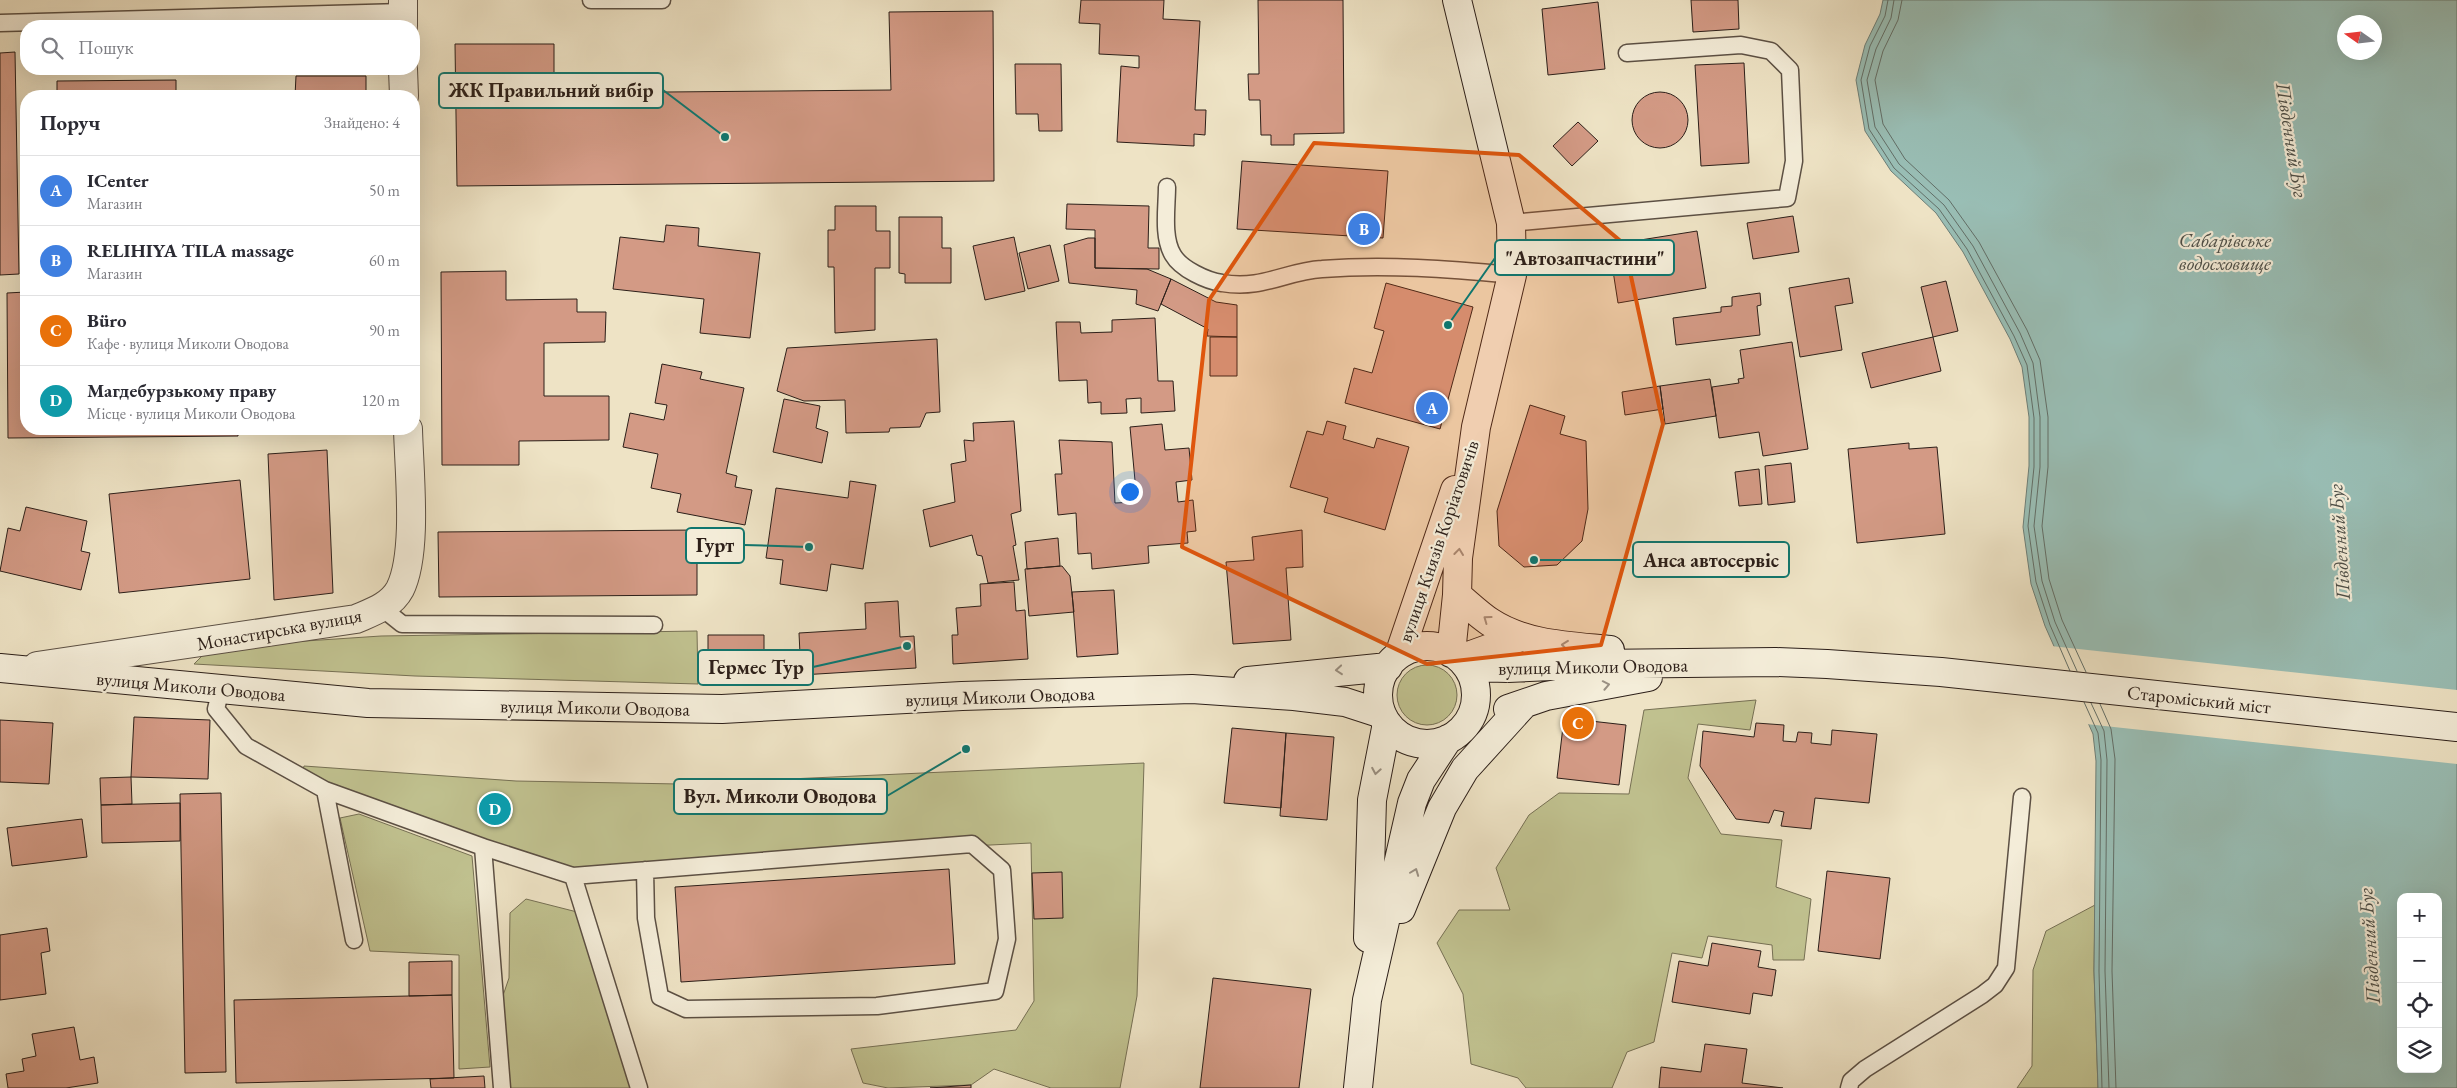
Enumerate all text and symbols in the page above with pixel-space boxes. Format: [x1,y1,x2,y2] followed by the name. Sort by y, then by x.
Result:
[2337,15,2382,60] north arrow
[20,20,420,75] search box
[38,34,66,62] icon: search
[78,35,134,60] text: Пошук
[439,73,663,108] callout: ЖК Правильний вибір
[448,77,653,103] text: ЖК Правильний вибір
[2270,80,2314,200] water label: Південний Буг
[40,109,100,136] text: Поруч
[324,112,400,133] text: Знайдено: 4
[87,168,149,193] text: ICenter
[50,180,62,201] text: A
[369,180,400,201] text: 50 m
[87,193,142,214] text: Магазин
[1348,210,1380,248] pin: B
[2179,227,2271,276] water label: Сабарівське водосховище
[87,238,294,263] text: RELIHIYA TILA massage
[1495,240,1674,275] callout: "Автозапчастини"
[1505,245,1665,271] text: "Автозапчастини"
[51,250,61,271] text: B
[369,250,400,271] text: 60 m
[87,263,142,284] text: Магазин
[87,308,127,333] text: Büro
[50,320,62,341] text: C
[369,320,400,341] text: 90 m
[87,333,289,354] text: Кафе · вулиця Миколи Оводова
[87,378,276,403] text: Магдебурзькому праву
[1416,389,1448,427] pin: A
[50,390,62,411] text: D
[361,390,400,411] text: 120 m
[87,403,295,424] text: Місце · вулиця Миколи Оводова
[1392,437,1485,645] street label: вулиця Князів Коріатовичів
[1117,479,1143,505] your location
[2322,483,2356,602] water label: Південний Буг
[686,528,744,563] callout: Гурт
[696,532,734,558] text: Гурт
[1633,542,1789,577] callout: Анса автосервіс
[1453,547,1464,555] one-way arrow
[1642,547,1779,573] text: Анса автосервіс
[195,603,364,656] street label: Монастирська вулиця
[1483,616,1493,625] one-way arrow
[1561,640,1569,651] one-way arrow
[698,650,813,685] callout: Гермес Тур
[1498,652,1689,681] street label: вулиця Миколи Оводова
[708,654,804,680] text: Гермес Тур
[1335,664,1343,675] one-way arrow
[95,666,287,707] street label: вулиця Миколи Оводова
[1601,680,1610,690] one-way arrow
[2126,680,2272,719] street label: Староміський міст
[905,681,1096,712] street label: вулиця Миколи Оводова
[500,693,690,722] street label: вулиця Миколи Оводова
[1562,704,1594,742] pin: C
[1371,766,1382,775] one-way arrow
[674,779,887,814] callout: Вул. Миколи Оводова
[683,783,877,809] text: Вул. Миколи Оводова
[479,790,511,828] pin: D
[1408,868,1419,877] one-way arrow
[2352,887,2386,1006] water label: Південний Буг
[2397,893,2442,1073] map controls
[2397,893,2442,938] button: +
[2397,938,2442,983] button: −
[2397,983,2442,1028] button: locate
[2397,1028,2442,1073] button: layers

